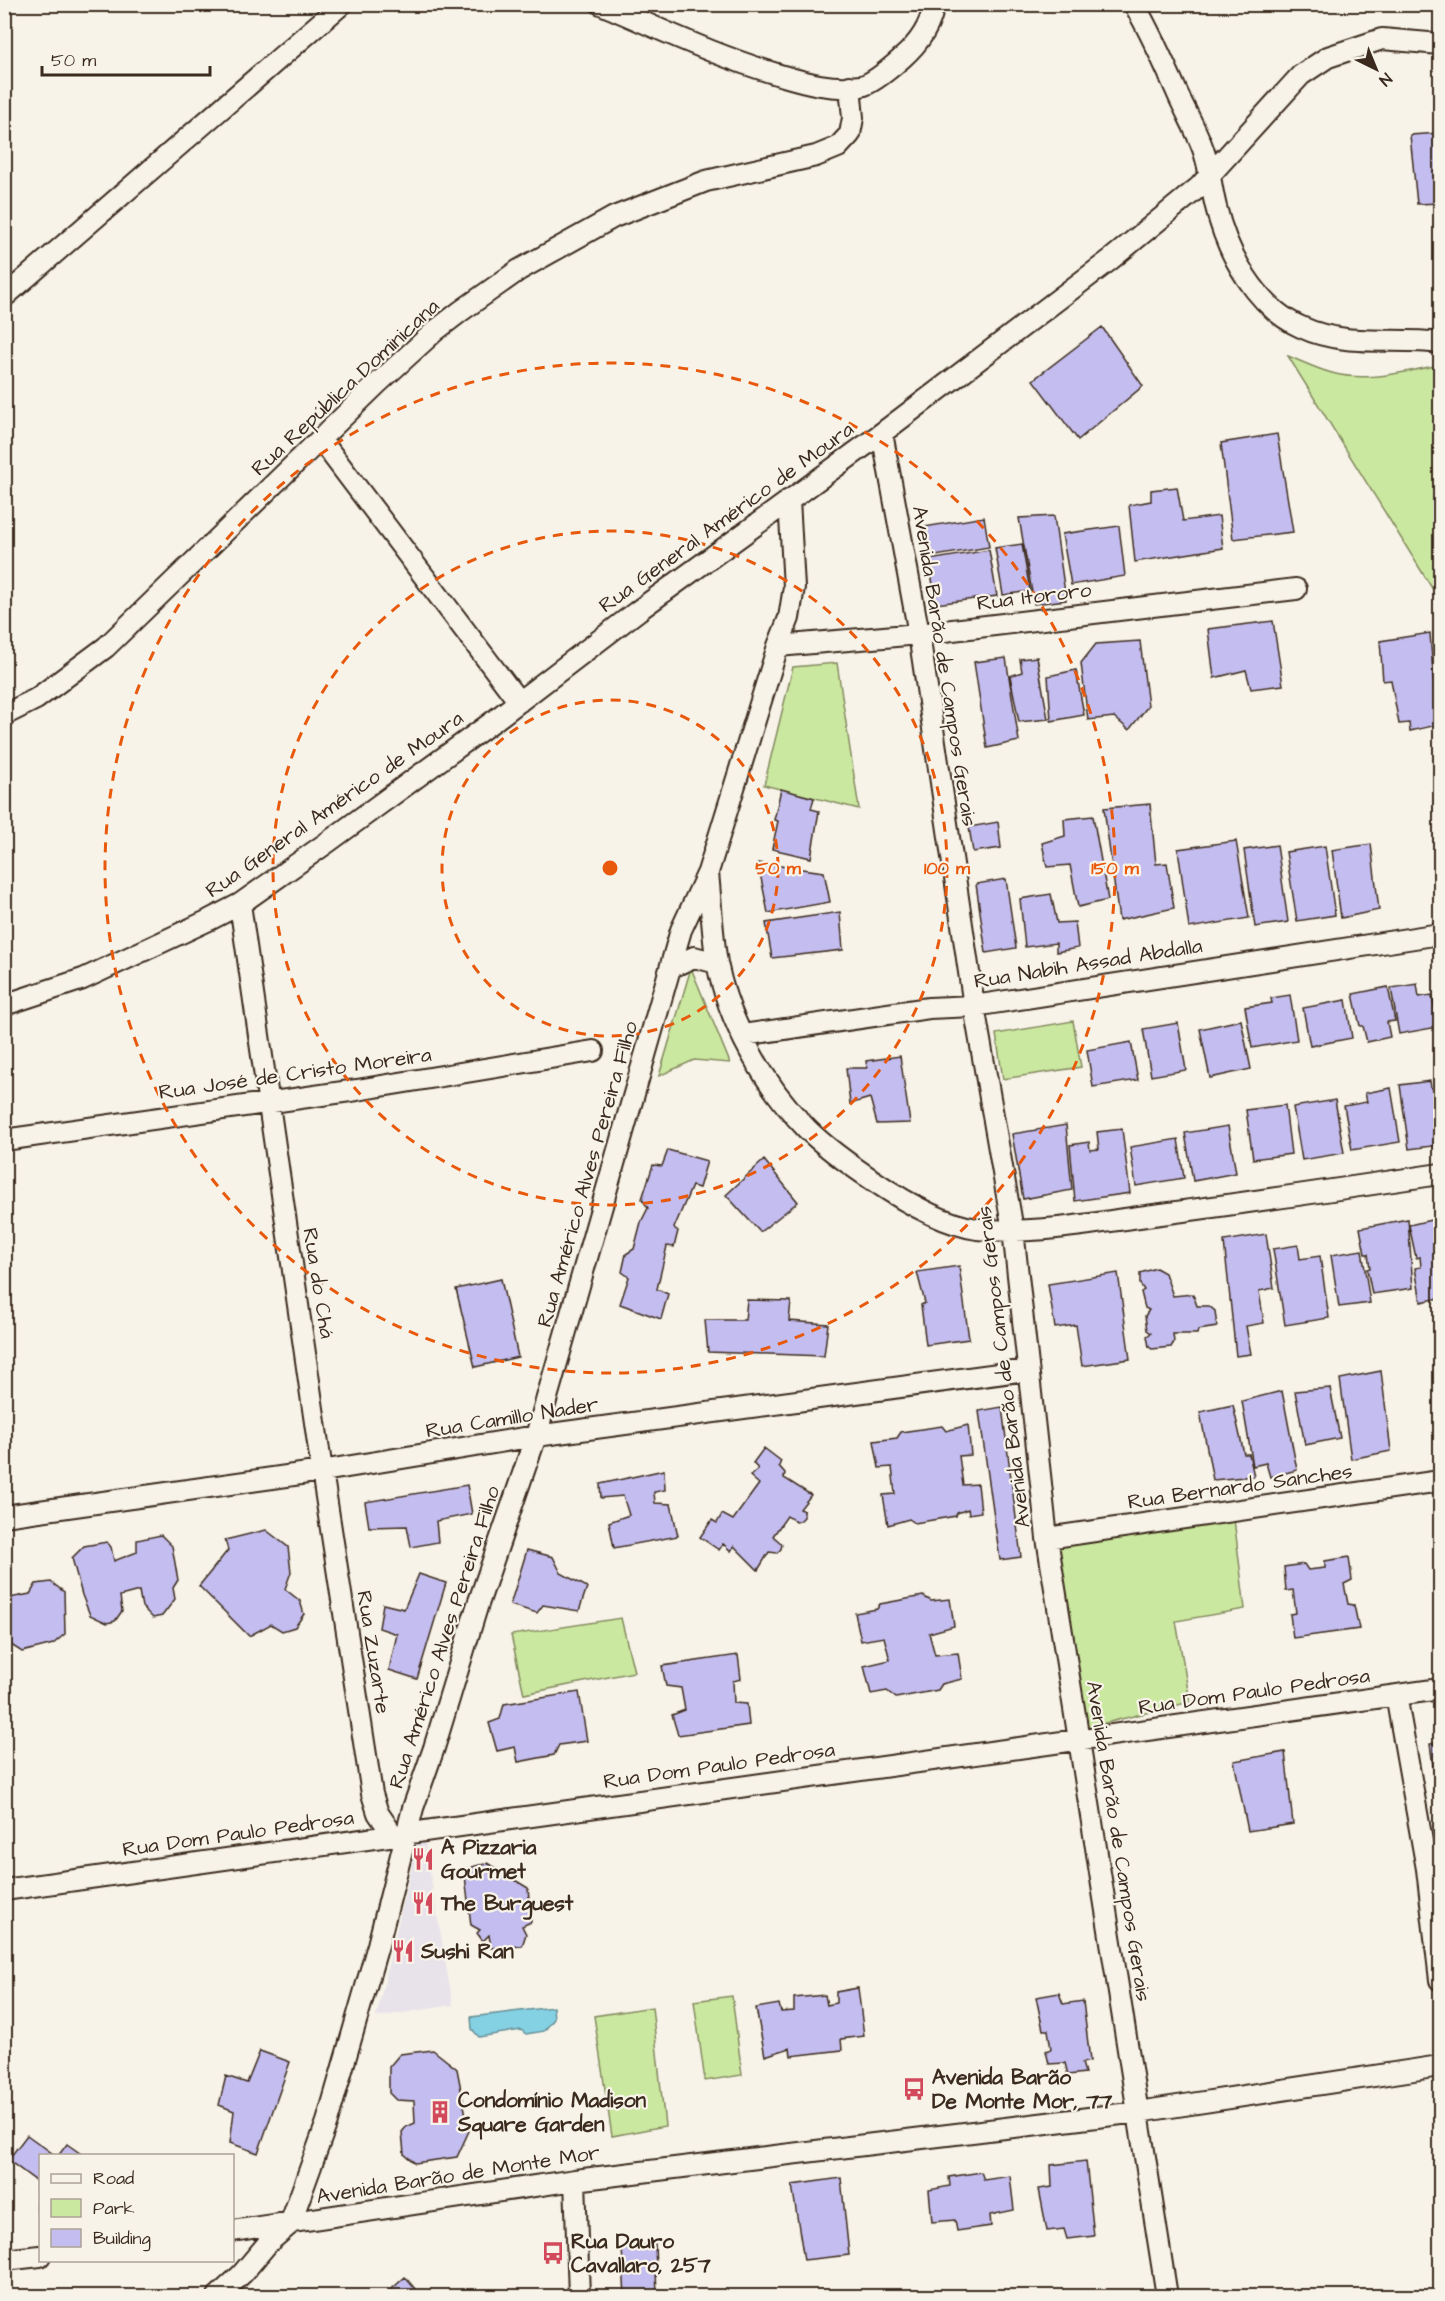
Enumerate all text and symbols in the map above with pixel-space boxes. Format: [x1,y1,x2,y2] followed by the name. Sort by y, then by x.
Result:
[42,39,210,77] scale bar
[1346,39,1406,99] north arrow
[51,48,96,73] text: 50 m
[1374,68,1397,91] text: N
[245,292,447,483] street label: Rua República Dominicana
[593,415,860,620] street label: Rua General Américo de Moura
[904,504,984,829] street label: Avenida Barão de Campos Gerais
[975,575,1093,618] street label: Rua Itororo
[200,704,469,905] street label: Rua General Américo de Moura
[755,856,802,881] text: 50 m
[924,856,971,881] text: 100 m
[1091,856,1140,881] text: 150 m
[600,858,620,878] centre of rings
[972,931,1205,996] street label: Rua Nabih Assad Abdalla
[530,1018,645,1330] street label: Rua Américo Alves Pereira Filho
[157,1040,434,1107] street label: Rua José de Cristo Moreira
[969,1204,1039,1530] street label: Avenida Barão de Campos Gerais
[295,1226,342,1341] street label: Rua do Chá
[424,1389,601,1445] street label: Rua Camillo Nader
[1126,1456,1354,1517] street label: Rua Bernardo Sanches
[382,1482,507,1792] street label: Rua Américo Alves Pereira Filho
[349,1588,398,1716] street label: Rua Zuzarte
[1137,1661,1372,1722] street label: Rua Dom Paulo Pedrosa
[1078,1679,1158,2004] street label: Avenida Barão de Campos Gerais
[602,1735,837,1796] street label: Rua Dom Paulo Pedrosa
[121,1803,356,1864] street label: Rua Dom Paulo Pedrosa
[441,1833,537,1886] place label: A Pizzaria Gourmet
[410,1846,436,1872] restaurant icon: A Pizzaria Gourmet
[440,1889,574,1920] place label: The Burguest
[410,1890,436,1916] restaurant icon: The Burguest
[420,1937,514,1966] place label: Sushi Ran
[390,1938,416,1964] restaurant icon: Sushi Ran
[932,2063,1112,2116] place label: Avenida Barão De Monte Mor, 77
[901,2076,927,2102] bus stop icon: Avenida Barão De Monte Mor, 77
[457,2086,647,2140] place label: Condomínio Madison Square Garden
[427,2099,453,2125] building icon: Condomínio Madison Square Garden
[314,2138,602,2211] street label: Avenida Barão de Monte Mor
[39,2154,234,2262] legend
[93,2166,134,2191] text: Road
[93,2196,135,2221] text: Park
[93,2226,151,2252] text: Building
[571,2227,711,2280] place label: Rua Dauro Cavallaro, 257
[540,2240,566,2266] bus stop icon: Rua Dauro Cavallaro, 257

